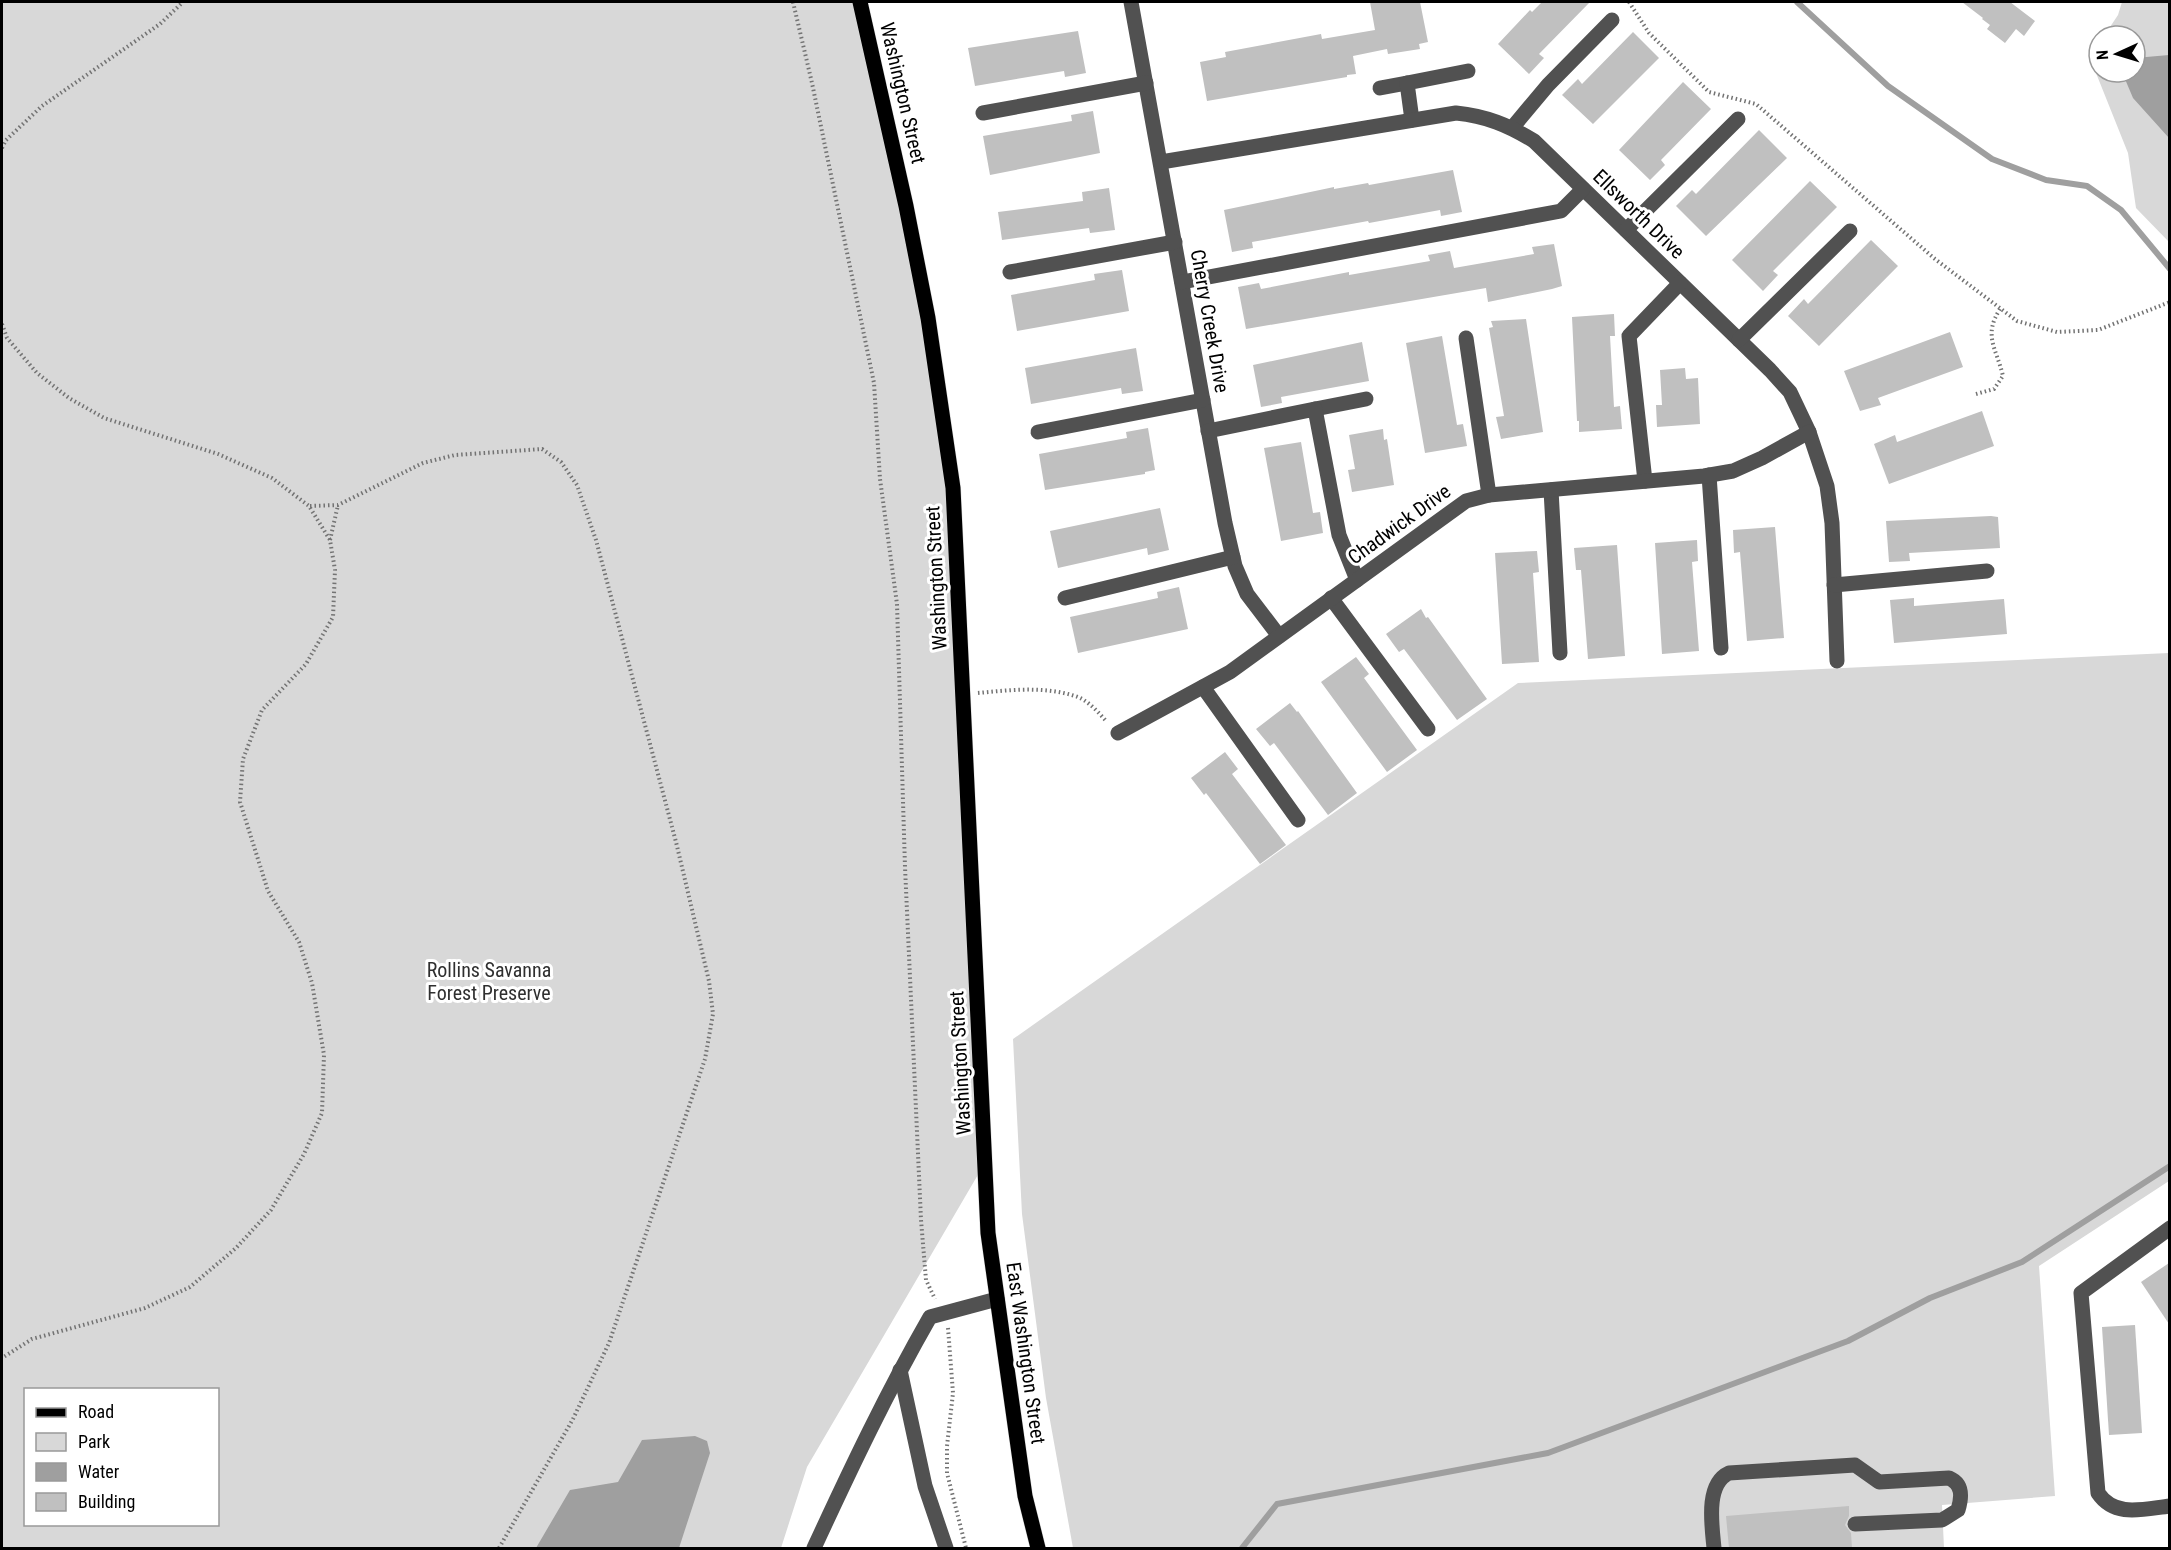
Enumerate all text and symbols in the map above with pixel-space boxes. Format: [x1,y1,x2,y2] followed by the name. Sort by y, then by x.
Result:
[875,20,931,166] street label: Washington Street
[2087,24,2147,84] north arrow
[2093,49,2112,61] text: N
[1588,164,1690,264] street label: Ellsworth Drive
[1186,247,1234,395] street label: Cherry Creek Drive
[1343,479,1455,569] street label: Chadwick Drive
[920,505,952,651] street label: Washington Street
[427,958,551,1005] park label: Rollins Savanna Forest Preserve
[944,990,976,1136] street label: Washington Street
[1001,1260,1051,1446] street label: East Washington Street
[24,1388,219,1526] legend
[78,1401,114,1422] text: Road
[78,1431,110,1452] text: Park
[78,1461,120,1482] text: Water
[78,1491,135,1512] text: Building

